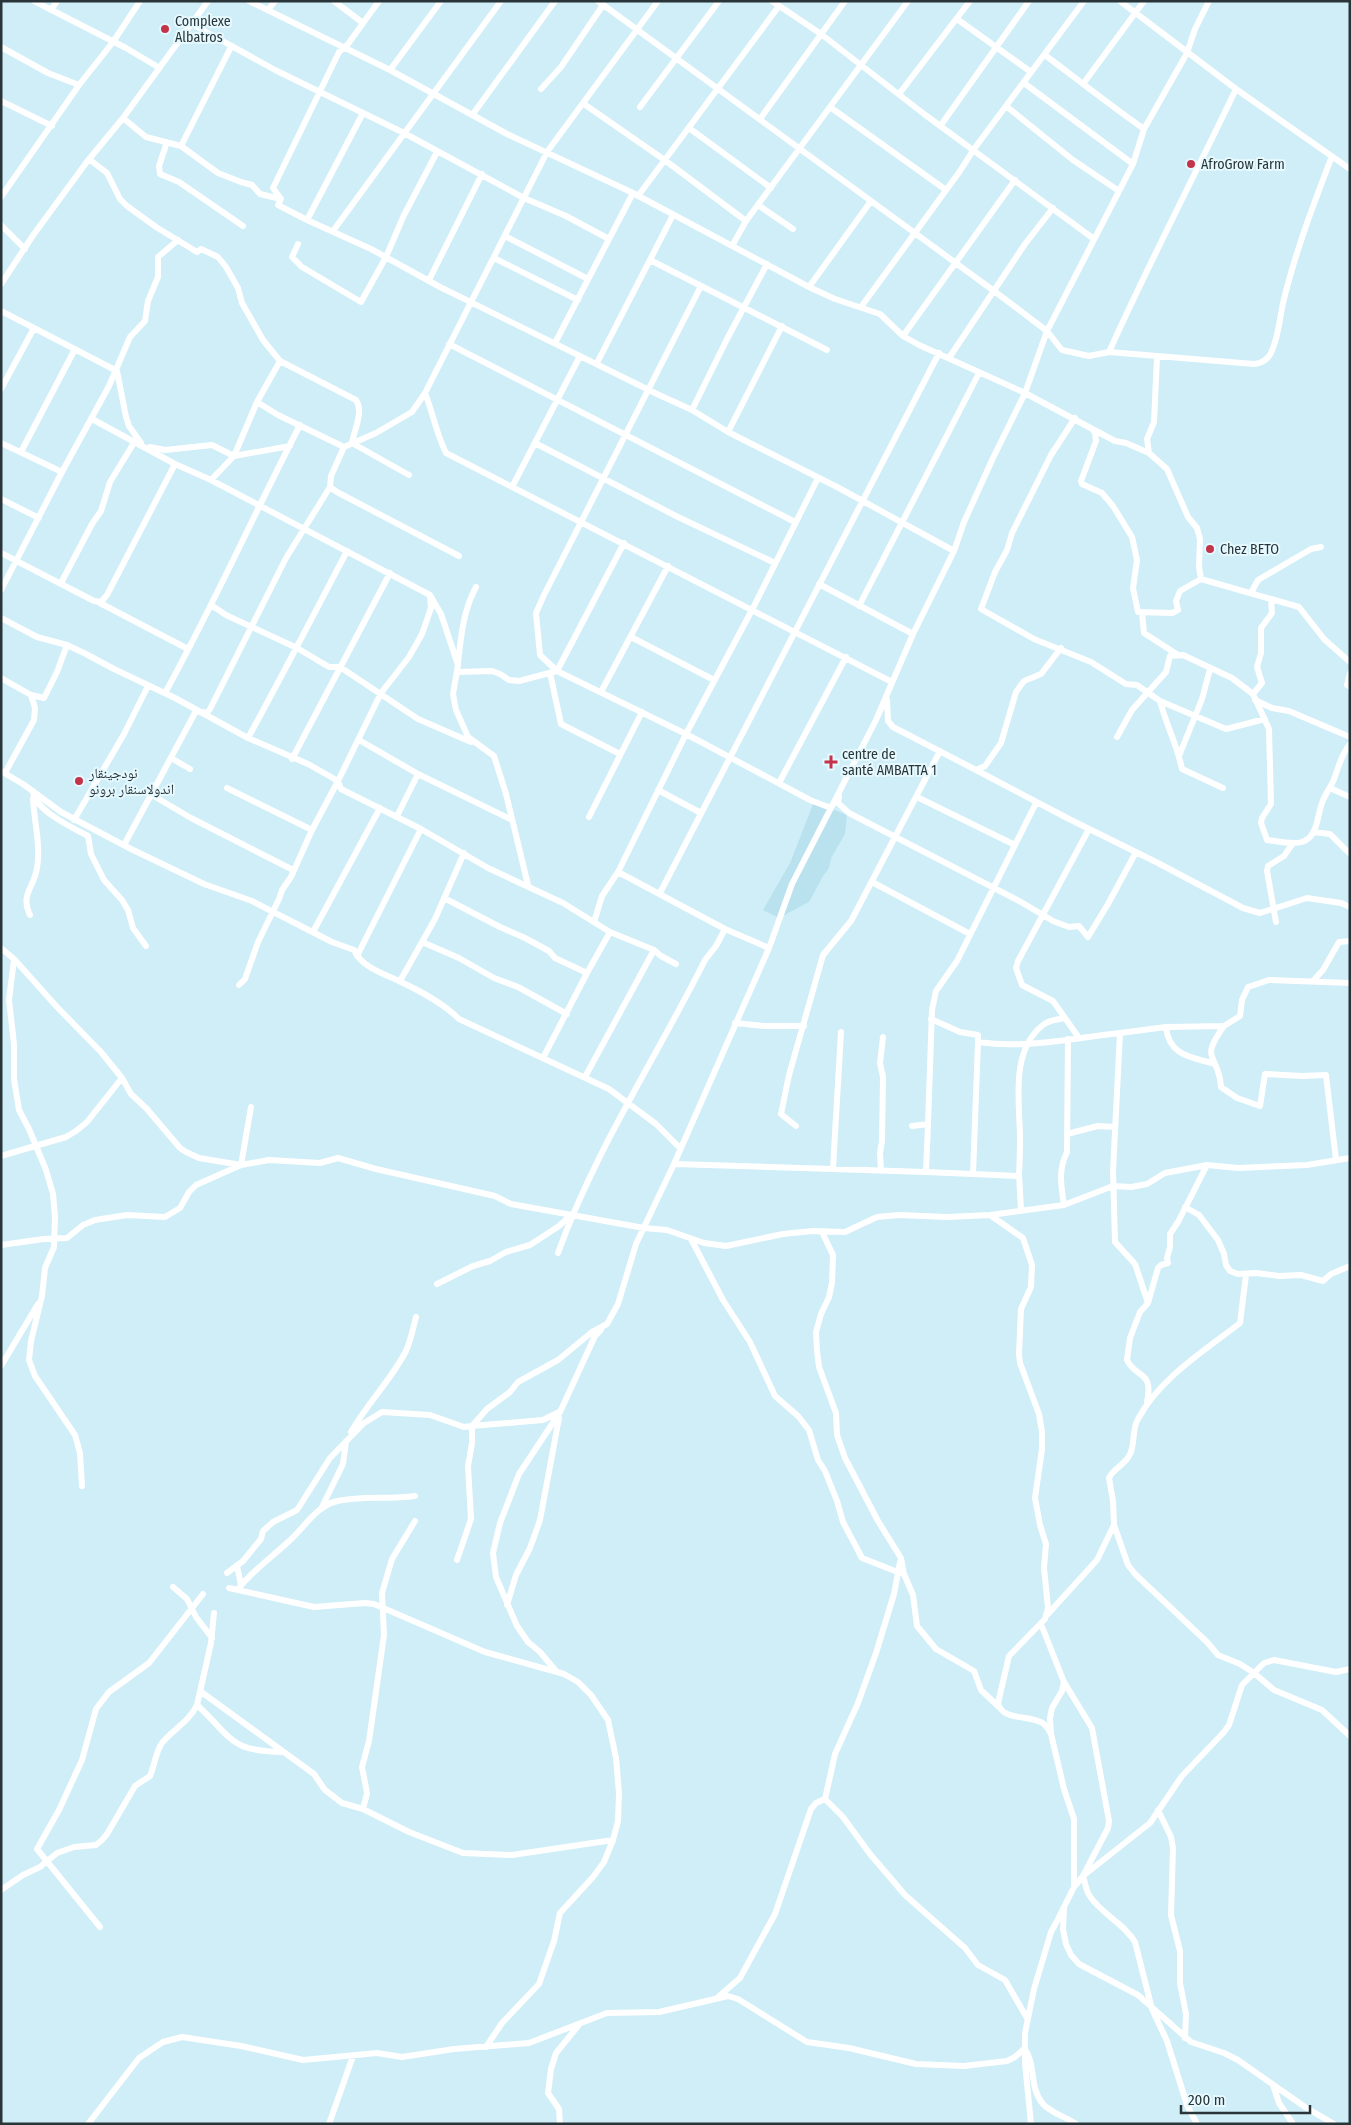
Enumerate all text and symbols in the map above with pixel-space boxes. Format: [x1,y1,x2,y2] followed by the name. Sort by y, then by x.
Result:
[175,13,231,46] place label: Complexe Albatros
[159,23,171,35] marker: Complexe Albatros
[1201,156,1285,173] place label: AfroGrow Farm
[1185,158,1197,170] marker: AfroGrow Farm
[1220,541,1279,558] place label: Chez BETO
[1204,543,1216,555] marker: Chez BETO
[842,746,937,779] place label: centre de santé AMBATTA 1
[824,755,838,769] marker: centre de santé AMBATTA 1
[88,765,174,798] place label: نودجينقار اندولاسنقار برونو
[73,775,85,787] marker: نودجينقار اندولاسنقار برونو
[1181,2082,1310,2114] scale bar
[1188,2091,1225,2109] text: 200 m

